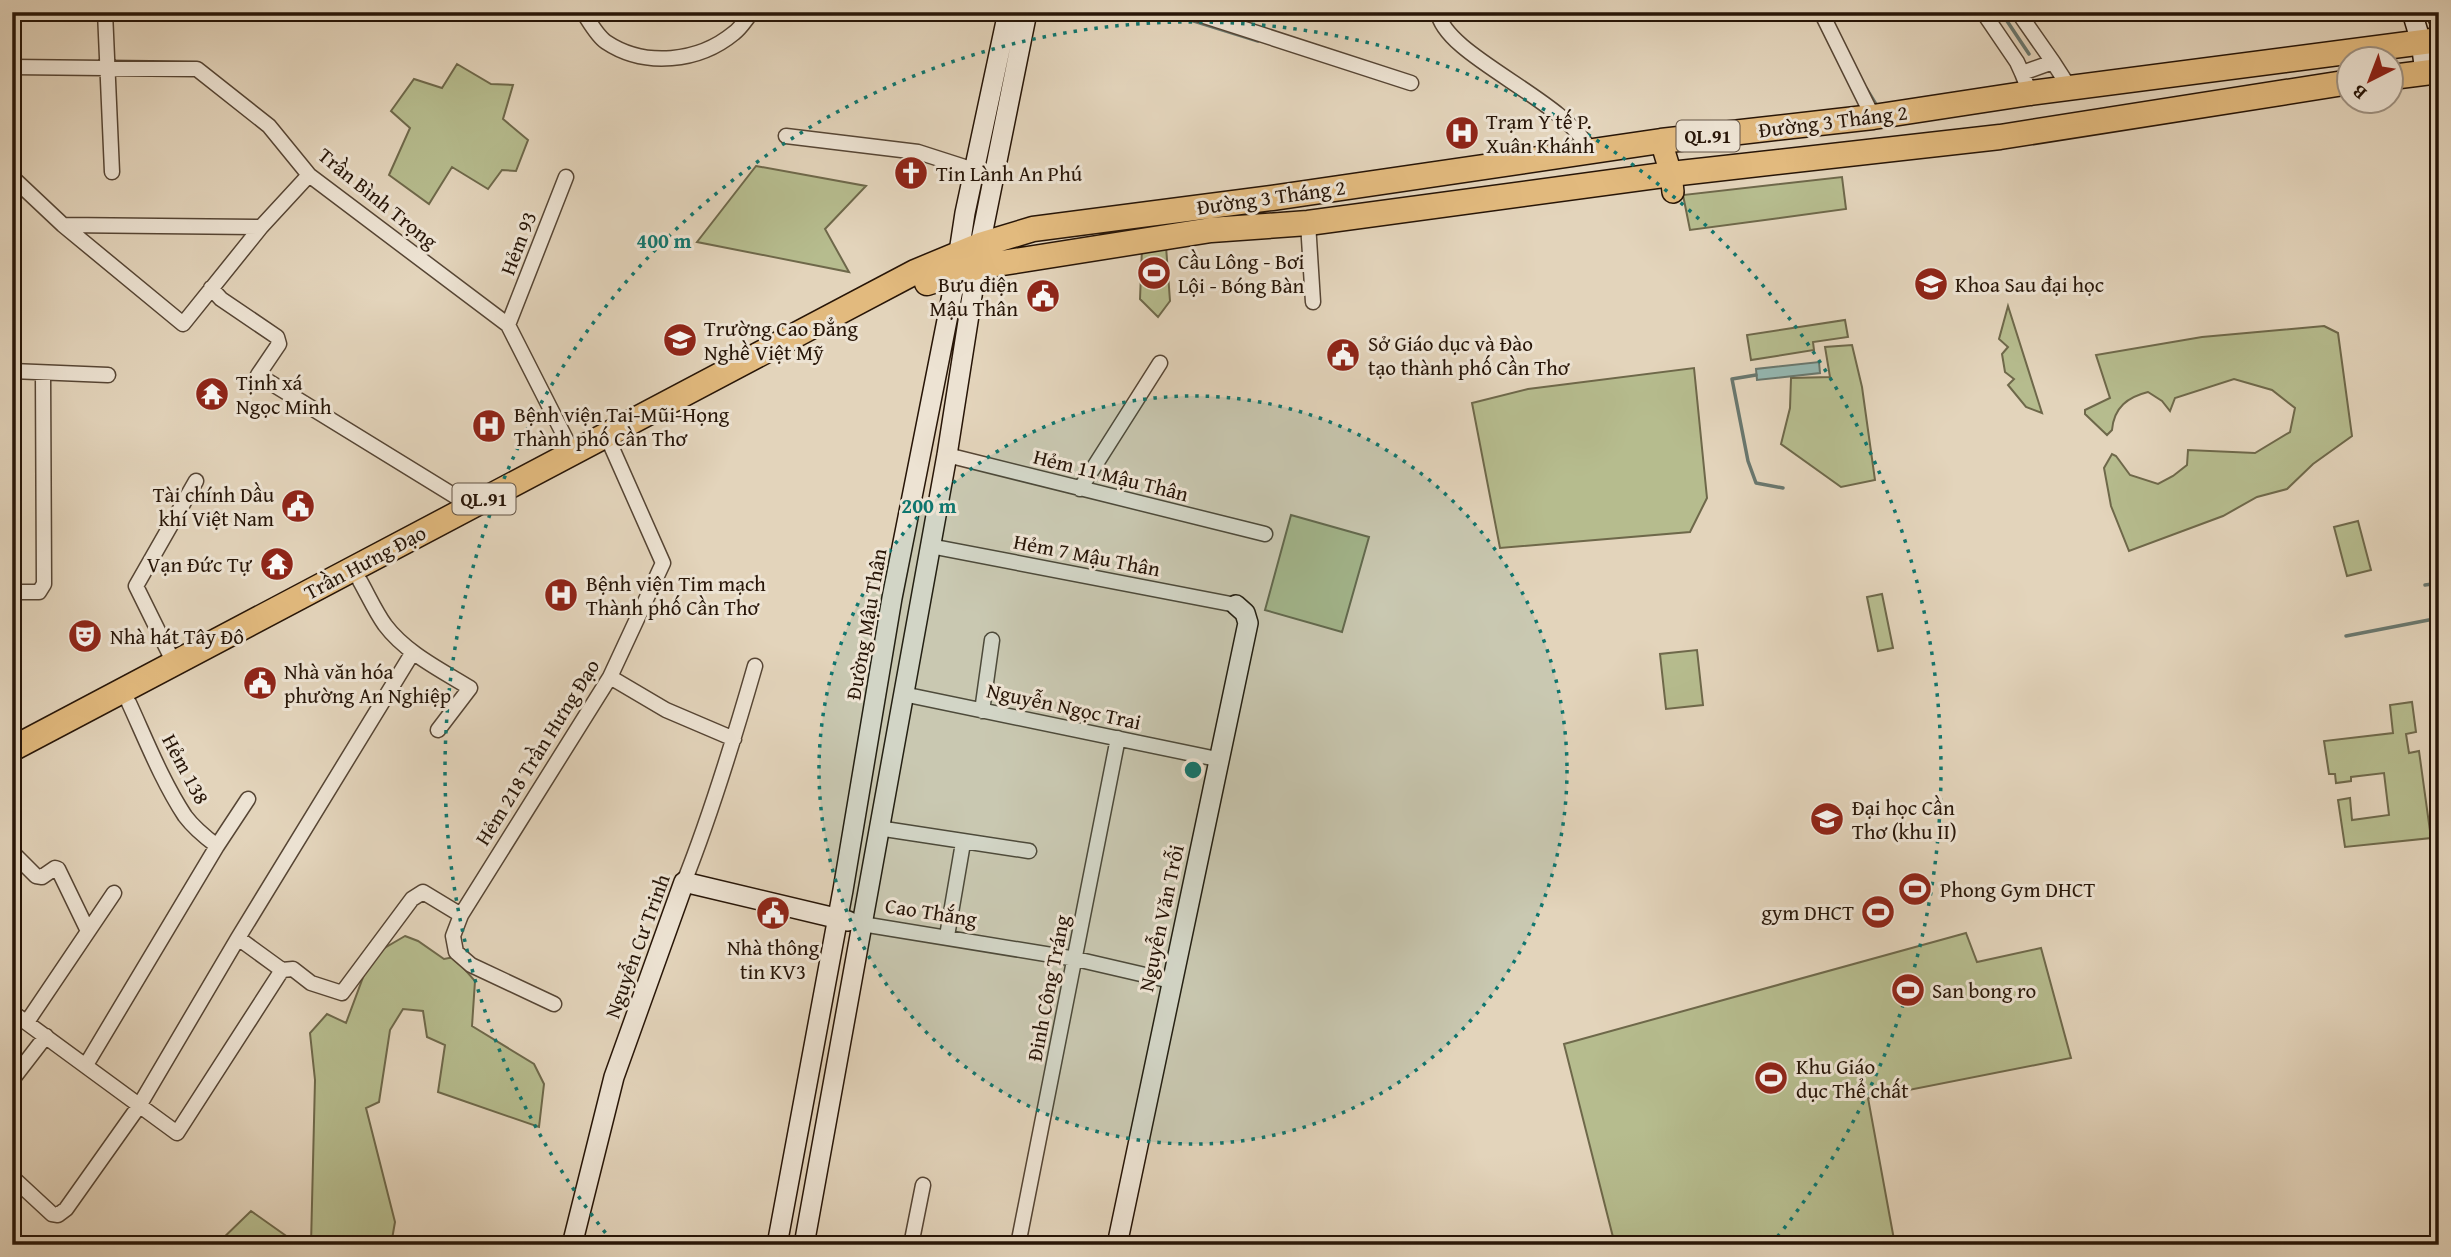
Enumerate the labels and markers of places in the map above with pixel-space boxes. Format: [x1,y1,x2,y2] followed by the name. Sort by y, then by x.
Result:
[1486,106,1595,161] place label: Trạm Y tế P. Xuân Khánh
[1443,114,1481,152] hospital icon: Trạm Y tế P. Xuân Khánh
[892,154,930,192] church icon: Tin Lành An Phú
[936,158,1083,189] place label: Tin Lành An Phú
[1178,246,1305,301] place label: Cầu Lông - Bơi Lội - Bóng Bàn
[1135,254,1173,292] sports icon: Cầu Lông - Bơi Lội - Bóng Bàn
[1912,265,1950,303] school or university icon: Khoa Sau đại học
[930,269,1018,324] place label: Bưu điện Mậu Thân
[1955,269,2104,300] place label: Khoa Sau đại học
[1024,277,1062,315] public building icon: Bưu điện Mậu Thân
[704,313,858,368] place label: Trường Cao Đẳng Nghề Việt Mỹ
[661,321,699,359] school or university icon: Trường Cao Đẳng Nghề Việt Mỹ
[1368,328,1570,383] place label: Sở Giáo dục và Đào tạo thành phố Cần Thơ
[1324,336,1362,374] public building icon: Sở Giáo dục và Đào tạo thành phố Cần Thơ
[236,367,332,422] place label: Tịnh xá Ngọc Minh
[193,375,231,413] temple icon: Tịnh xá Ngọc Minh
[514,399,730,454] place label: Bệnh viện Tai-Mũi-Họng Thành phố Cần Thơ
[470,407,508,445] hospital icon: Bệnh viện Tai-Mũi-Họng Thành phố Cần Thơ
[153,479,275,534] place label: Tài chính Dầu khí Việt Nam
[279,487,317,525] public building icon: Tài chính Dầu khí Việt Nam
[258,545,296,583] temple icon: Vạn Đức Tự
[147,549,253,580] place label: Vạn Đức Tự
[586,568,766,623] place label: Bệnh viện Tim mạch Thành phố Cần Thơ
[542,576,580,614] hospital icon: Bệnh viện Tim mạch Thành phố Cần Thơ
[66,617,104,655] theatre icon: Nhà hát Tây Đô
[110,621,244,652] place label: Nhà hát Tây Đô
[284,656,451,711] place label: Nhà văn hóa phường An Nghiệp
[241,664,279,702] public building icon: Nhà văn hóa phường An Nghiệp
[1181,758,1205,782] centre of rings
[1852,792,1957,847] place label: Đại học Cần Thơ (khu II)
[1808,800,1846,838] school or university icon: Đại học Cần Thơ (khu II)
[1896,870,1934,908] sports icon: Phong Gym DHCT
[1940,874,2095,905] place label: Phong Gym DHCT
[1859,893,1897,931] sports icon: gym DHCT
[754,894,792,932] public building icon: Nhà thông tin KV3
[1761,897,1854,928] place label: gym DHCT
[727,932,820,987] place label: Nhà thông tin KV3
[1889,971,1927,1009] sports icon: San bong ro
[1932,975,2036,1006] place label: San bong ro
[1796,1051,1909,1106] place label: Khu Giáo dục Thể chất
[1752,1059,1790,1097] sports icon: Khu Giáo dục Thể chất

